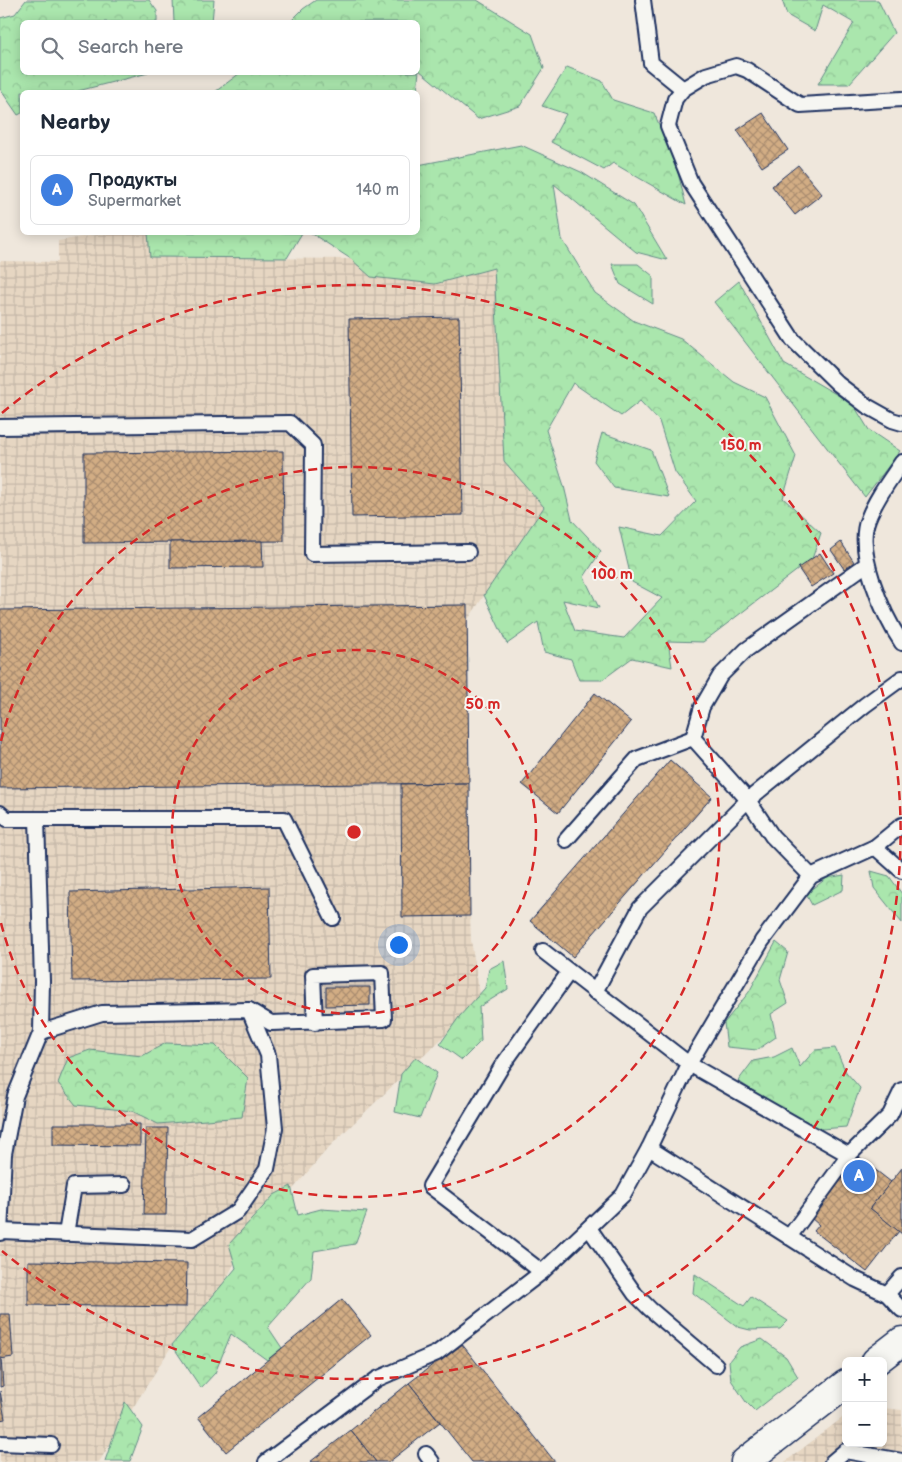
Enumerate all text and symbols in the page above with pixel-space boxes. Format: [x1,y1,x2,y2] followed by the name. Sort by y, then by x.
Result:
[20,20,420,75] search box
[38,34,66,62] icon: search
[78,36,183,59] text: Search here
[40,110,110,135] text: Nearby
[88,169,177,192] text: Продукты
[52,181,62,200] text: A
[356,181,399,200] text: 140 m
[88,192,181,211] text: Supermarket
[720,436,762,455] text: 150 m
[591,565,633,584] text: 100 m
[466,695,501,714] text: 50 m
[345,823,363,841] centre of rings
[386,932,412,958] your location
[843,1157,875,1195] pin: A
[842,1357,887,1447] map controls
[842,1357,887,1402] button: +
[842,1402,887,1447] button: −

